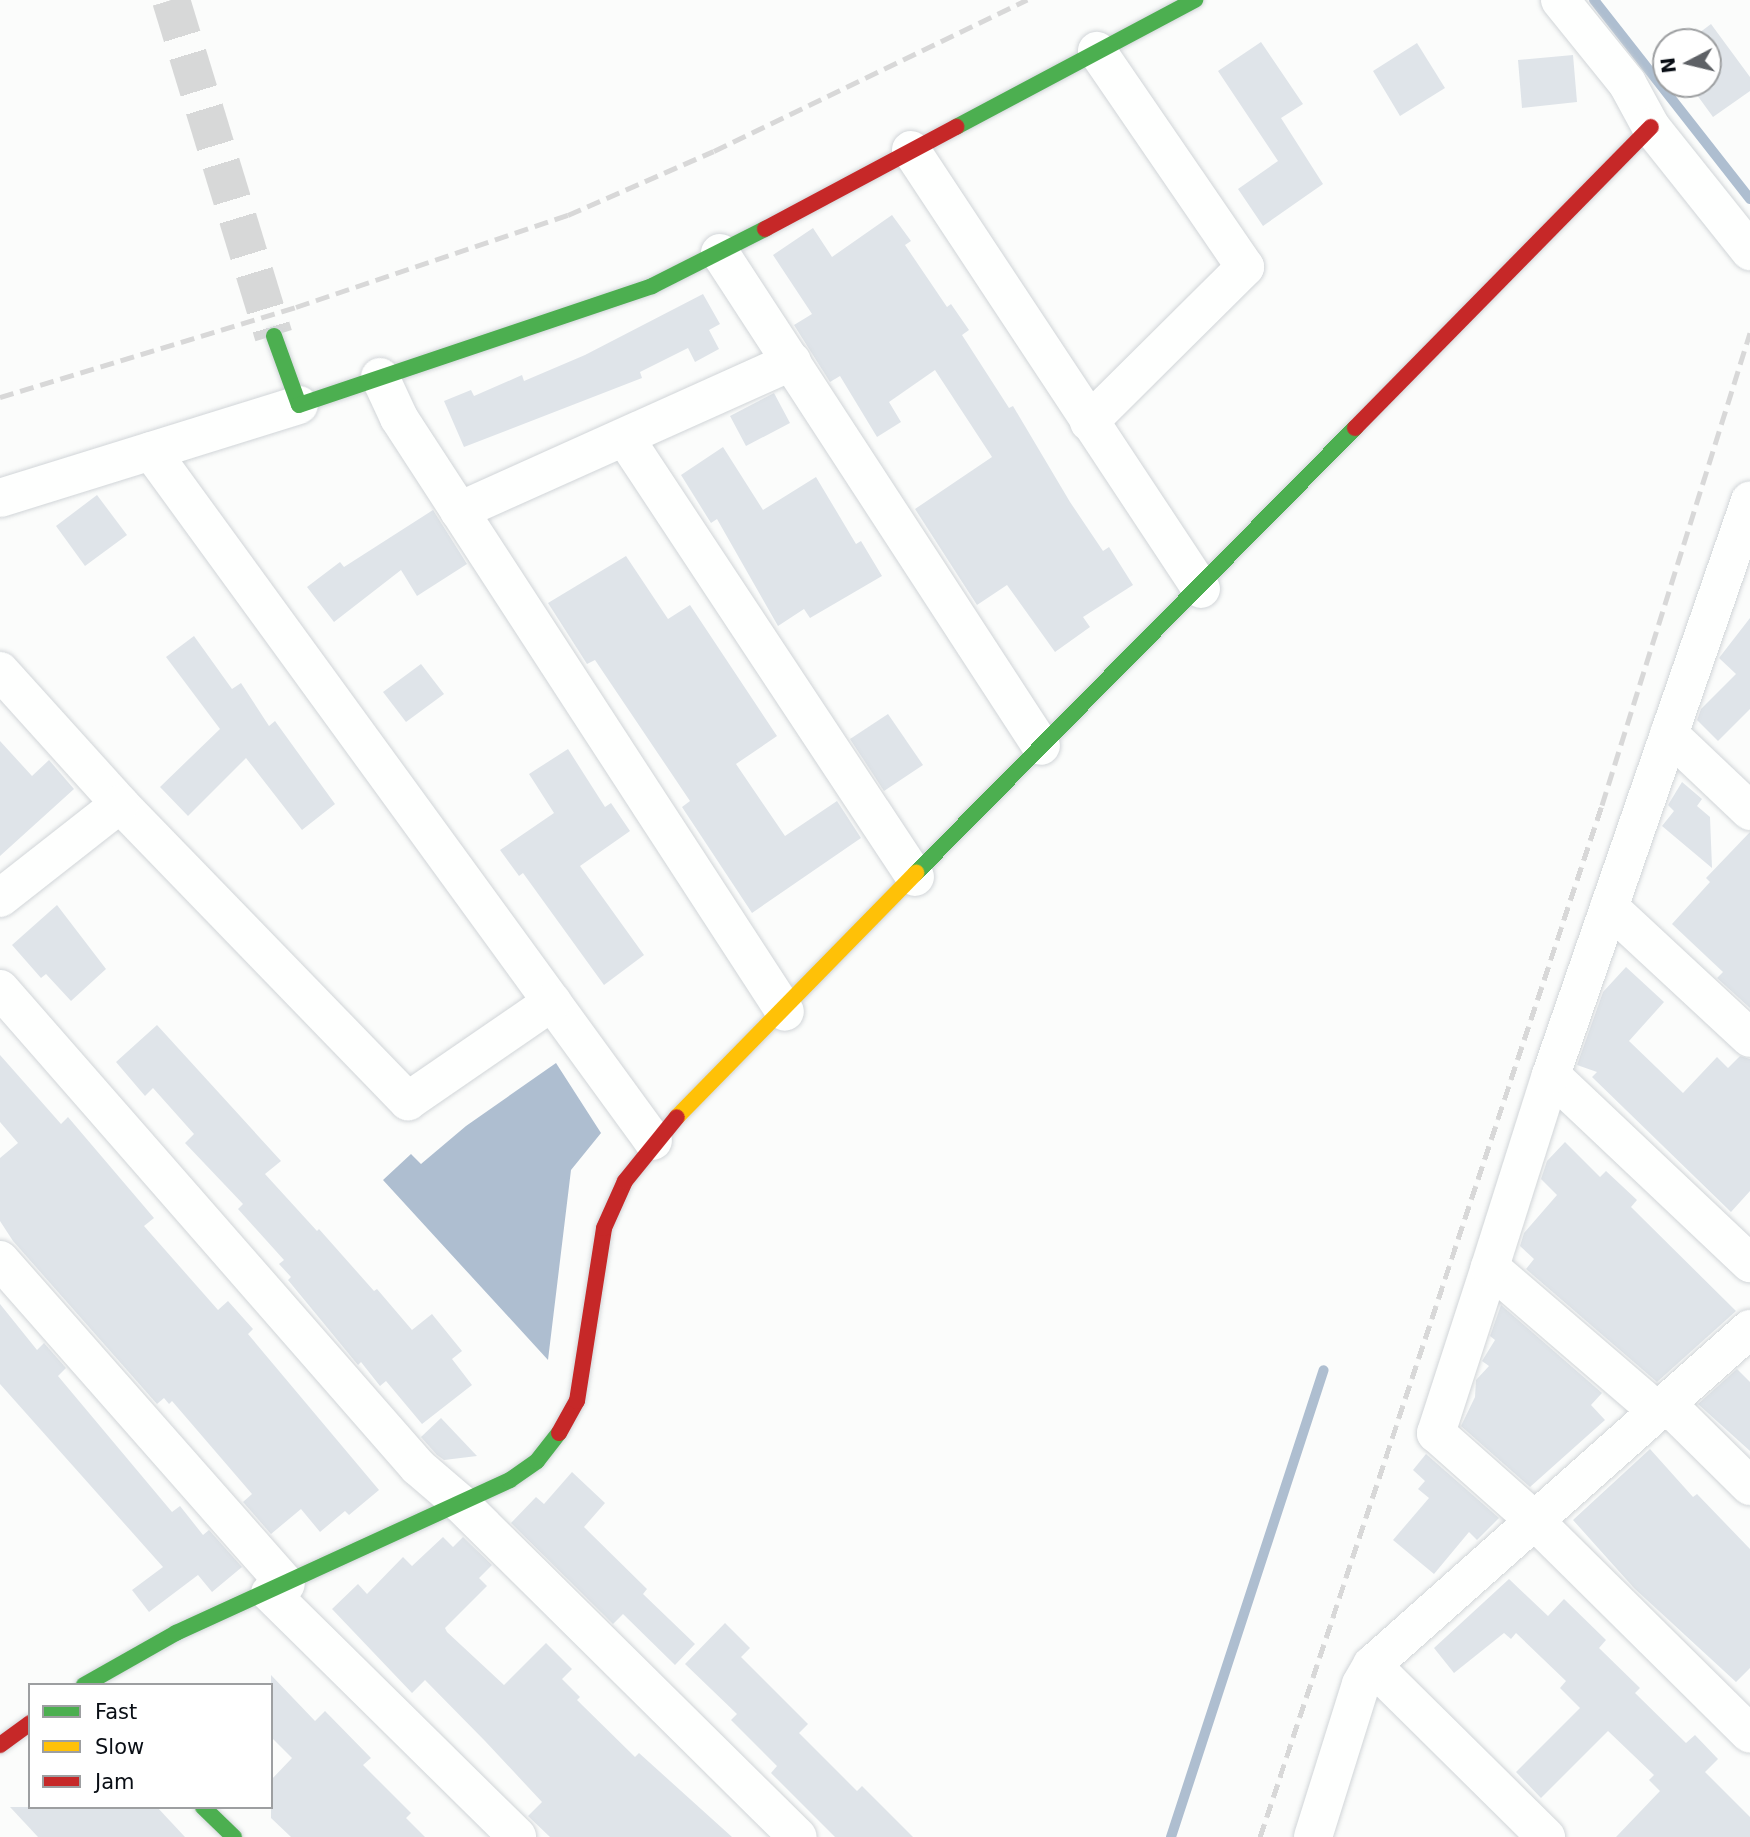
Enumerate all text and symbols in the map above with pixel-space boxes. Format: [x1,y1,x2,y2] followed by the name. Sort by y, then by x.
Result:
[1652,28,1722,98] north arrow
[1656,56,1680,75] text: N
[28,1683,273,1809] legend
[95,1700,137,1724] text: Fast
[95,1735,144,1759] text: Slow
[95,1770,135,1794] text: Jam

